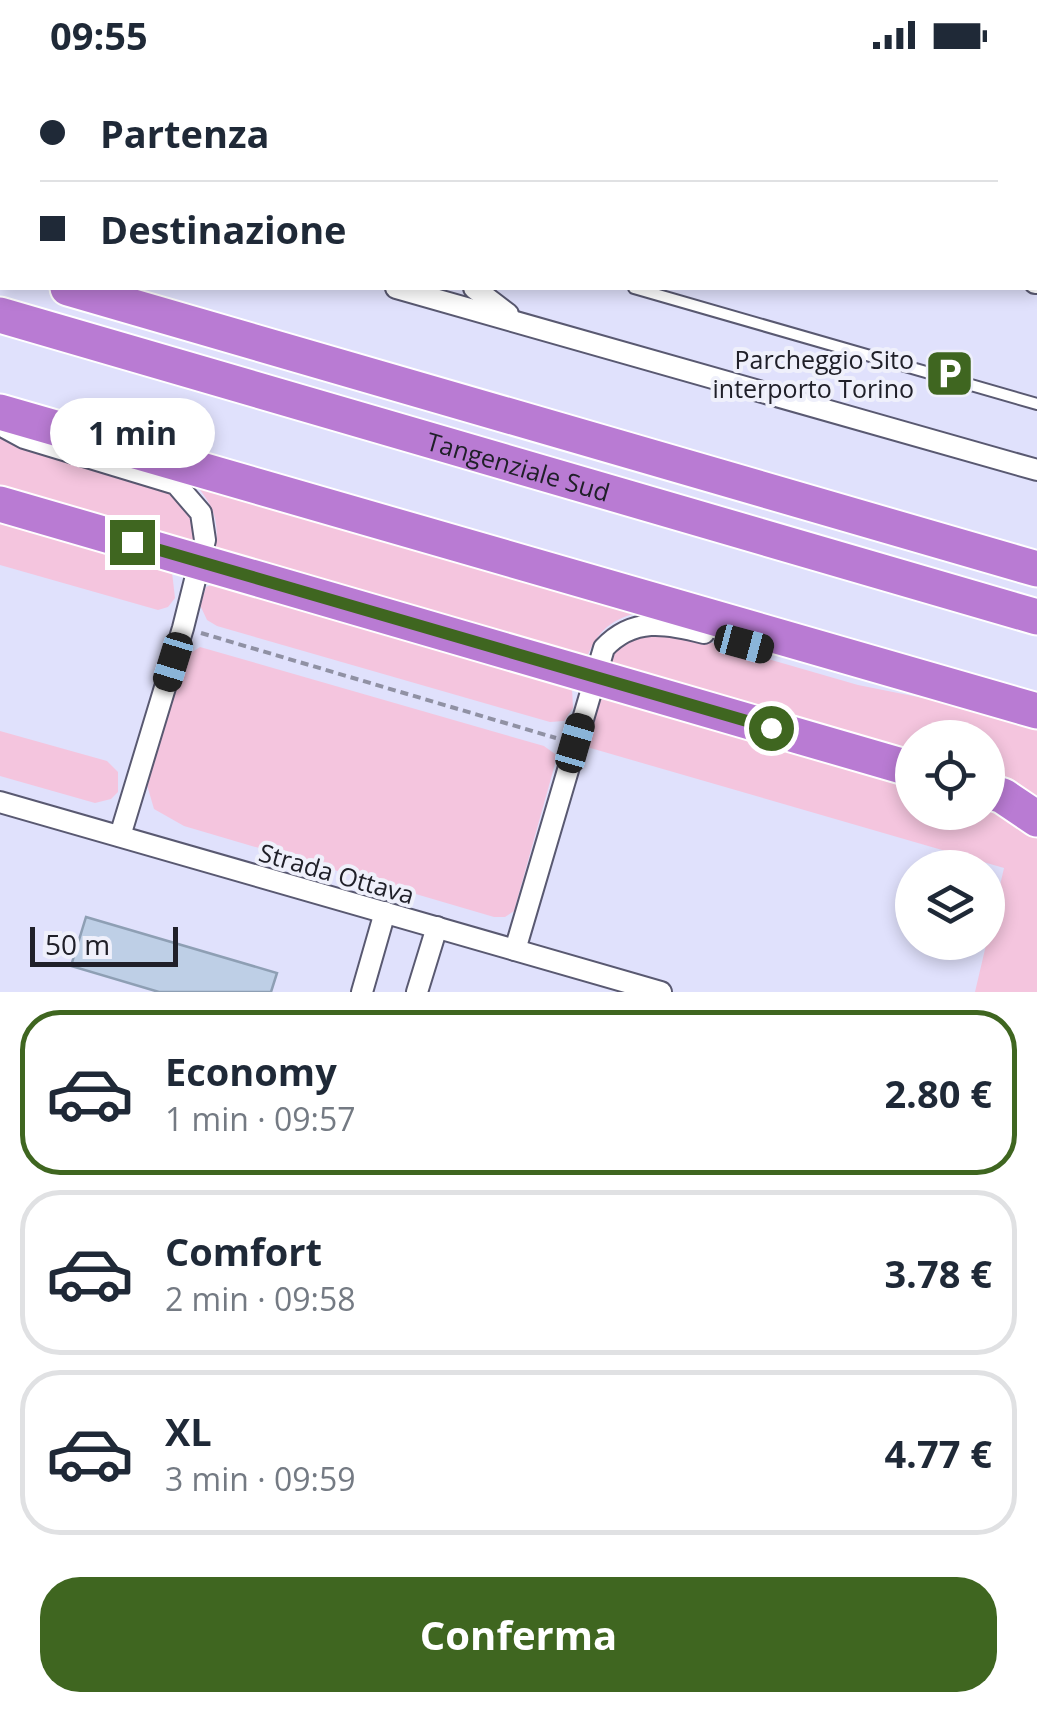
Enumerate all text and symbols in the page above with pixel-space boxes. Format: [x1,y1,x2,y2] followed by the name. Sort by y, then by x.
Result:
[50,9,148,61] text: 09:55
[100,107,269,159] text: Partenza
[100,203,347,255] text: Destinazione
[712,342,914,405] place label: Parcheggio Sito interporto Torino
[923,347,975,399] parking icon: Parcheggio Sito interporto Torino
[49,397,214,467] callout: 1 min
[88,411,177,454] text: 1 min
[423,423,614,509] street label: Tangenziale Sud
[110,520,155,565] route end
[711,622,777,666] car
[150,629,196,695] car
[749,706,794,751] route start
[552,710,598,776] car
[895,720,1005,960] map controls
[895,720,1005,830] button: locate
[255,835,419,911] street label: Strada Ottava
[895,850,1005,960] button: layers
[30,922,178,966] scale bar
[45,925,110,963] text: 50 m
[165,1045,337,1097] text: Economy
[45,1048,135,1138] icon: car
[884,1067,992,1119] text: 2.80 €
[165,1097,356,1140] text: 1 min · 09:57
[165,1225,322,1277] text: Comfort
[45,1228,135,1318] icon: car
[884,1247,992,1299] text: 3.78 €
[165,1277,356,1320] text: 2 min · 09:58
[165,1405,212,1457] text: XL
[45,1408,135,1498] icon: car
[884,1427,992,1479] text: 4.77 €
[165,1457,356,1500] text: 3 min · 09:59
[40,1577,997,1692] button: Conferma

